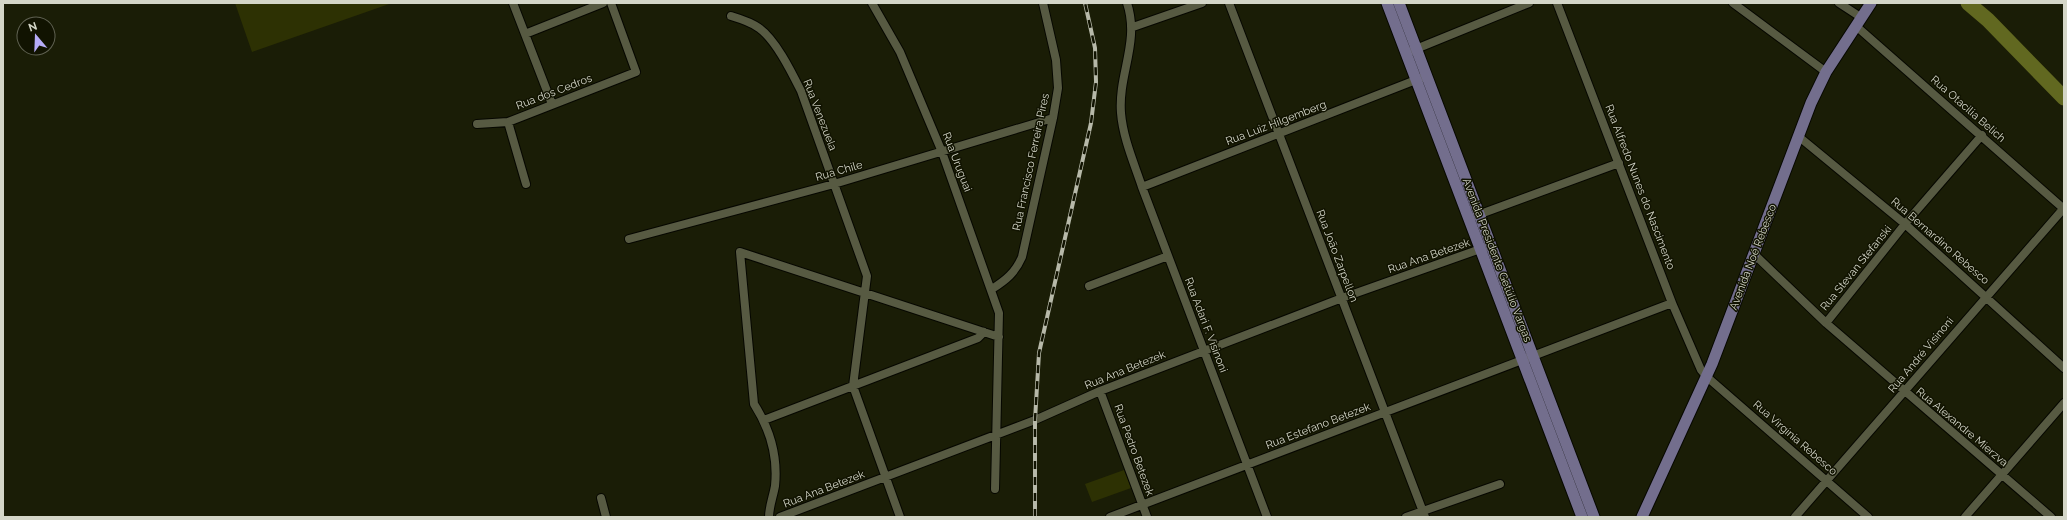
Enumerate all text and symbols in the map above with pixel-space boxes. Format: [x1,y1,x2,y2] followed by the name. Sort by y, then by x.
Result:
[16,16,56,56] north arrow
[27,20,39,35] text: N
[514,72,594,112] street label: Rua dos Cedros
[1928,73,2008,145] street label: Rua Otacilia Belich
[800,77,840,153] street label: Rua Venezuela
[1010,92,1052,232] street label: Rua Francisco Ferreira Pires
[1224,98,1328,148] street label: Rua Luiz Hilgemberg
[1602,103,1678,272] street label: Rua Alfredo Nunes do Nascimento
[940,130,974,194] street label: Rua Uruguai
[814,158,864,184] street label: Rua Chile
[1460,176,1534,344] street label: Avenida Presidente Getúlio Vargas
[1888,195,1992,287] street label: Rua Bernardino Rebesco
[1727,202,1779,312] street label: Avenida Noé Rebesco
[1313,208,1361,304] street label: Rua João Zarpellon
[1818,223,1894,313] street label: Rua Stevan Stefanski
[1386,236,1472,276] street label: Rua Ana Betezek
[1182,276,1230,374] street label: Rua Adari F. Visinoni
[1886,315,1956,395] street label: Rua André Visinoni
[1083,348,1167,392] street label: Rua Ana Betezek
[1913,385,2011,469] street label: Rua Alexandre Mierzva
[1750,398,1840,478] street label: Rua Virginia Rebesco
[1264,400,1372,452] street label: Rua Estefano Betezek
[1111,402,1157,498] street label: Rua Pedro Betezek
[782,467,867,510] street label: Rua Ana Betezek

